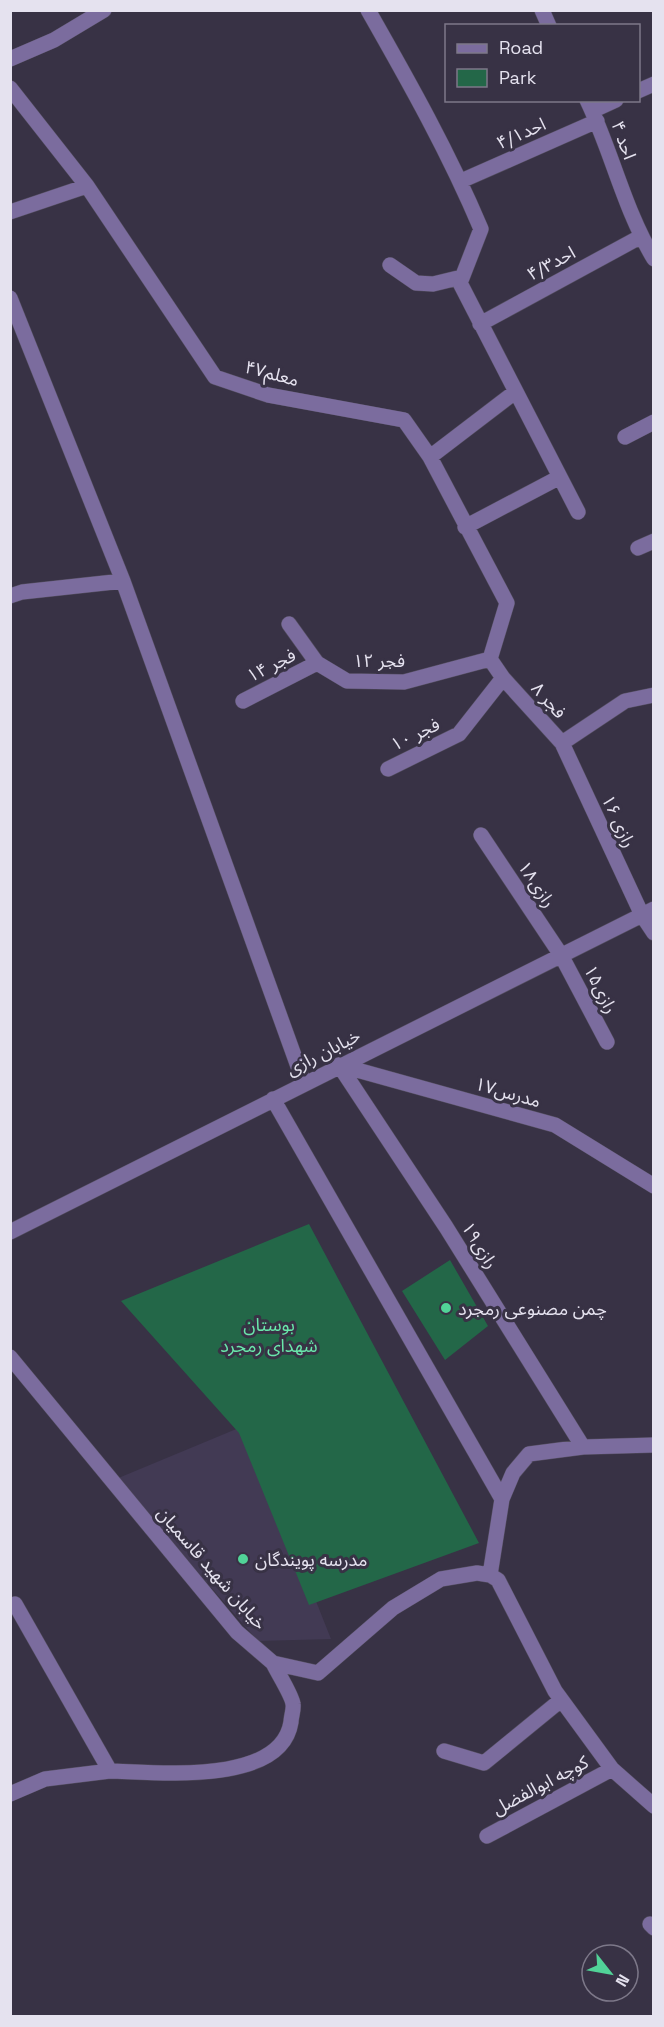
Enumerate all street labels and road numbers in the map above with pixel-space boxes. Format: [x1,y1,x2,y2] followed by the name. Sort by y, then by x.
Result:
[493,112,549,154] street label: احد۴/۱
[606,118,642,162] street label: احد ۴
[523,241,579,285] street label: احد۴/۳
[242,355,302,393] street label: معلم۴۷
[243,643,299,687] street label: فجر ۱۴
[353,649,405,672] street label: فجر ۱۲
[527,677,571,723] street label: فجر ۸
[387,712,443,756] street label: فجر ۱۰
[597,791,641,851] street label: رازی ۱۶
[513,856,561,912] street label: رازی۱۸
[579,961,623,1017] street label: رازی۱۵
[282,1024,364,1080] street label: خیابان رازی
[472,1072,544,1112] street label: مدرس۱۷
[457,1217,503,1273] street label: رازی۱۹
[152,1502,272,1634] street label: خیابان شهید قاسمیان
[488,1750,593,1820] street label: کوچه ابوالفضل

